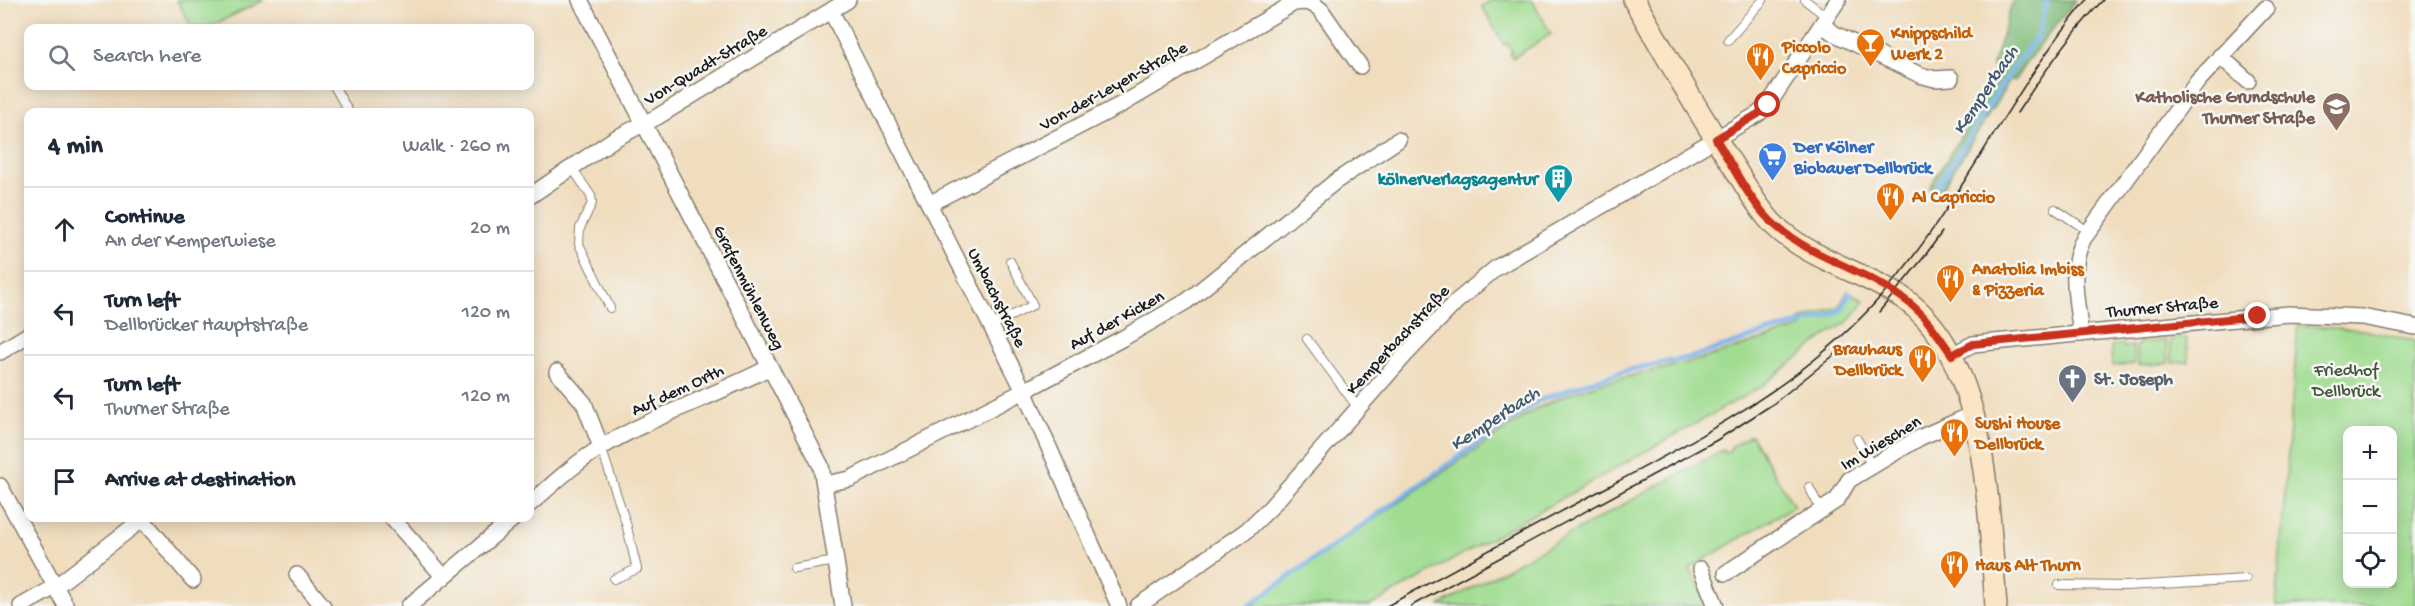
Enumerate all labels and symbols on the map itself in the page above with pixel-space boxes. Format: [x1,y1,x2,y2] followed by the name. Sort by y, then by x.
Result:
[640,21,772,112] street label: Von-Quadt-Straße
[1890,24,1974,66] place label: Knippschild Werk 2
[1854,26,1886,68] bar icon: Knippschild Werk 2
[1036,37,1192,137] street label: Von-der-Leyen-Straße
[1781,38,1847,80] place label: Piccolo Capriccio
[1745,40,1777,82] restaurant icon: Piccolo Capriccio
[1949,42,2025,140] water label: Kemperbach
[2135,88,2316,130] place label: Katholische Grundschule Thurner Straße
[2320,90,2352,132] school or university icon: Katholische Grundschule Thurner Straße
[1754,91,1780,117] route start
[1792,138,1934,180] place label: Der Kölner Biobauer Dellbrück
[1757,140,1789,182] supermarket icon: Der Kölner Biobauer Dellbrück
[1543,162,1575,204] building icon: kölnerverlagsagentur
[1378,170,1541,191] place label: kölnerverlagsagentur
[1875,180,1907,222] restaurant icon: Al Capriccio
[1911,188,1996,209] place label: Al Capriccio
[707,222,788,354] street label: Grafenmühlenweg
[962,245,1030,352] street label: Umbachstraße
[1971,260,2085,302] place label: Anatolia Imbiss & Pizzeria
[1935,262,1967,304] restaurant icon: Anatolia Imbiss & Pizzeria
[1343,281,1456,400] street label: Kemperbachstraße
[1066,286,1169,356] street label: Auf der Kicken
[2104,293,2220,324] street label: Thurner Straße
[2244,302,2270,328] route end
[1832,340,1904,382] place label: Brauhaus Dellbrück
[1907,342,1939,384] restaurant icon: Brauhaus Dellbrück
[628,360,728,422] street label: Auf dem Orth
[2311,361,2382,403] park label: Friedhof Dellbrück
[2057,362,2089,404] church icon: St. Joseph
[2094,370,2173,391] place label: St. Joseph
[1447,382,1545,457] water label: Kemperbach
[1837,412,1926,476] street label: Im Wieschen
[1973,414,2061,456] place label: Sushi House Dellbrück
[1938,416,1970,458] restaurant icon: Sushi House Dellbrück
[1938,548,1970,590] restaurant icon: Haus Alt Thurn
[1975,556,2081,577] place label: Haus Alt Thurn

